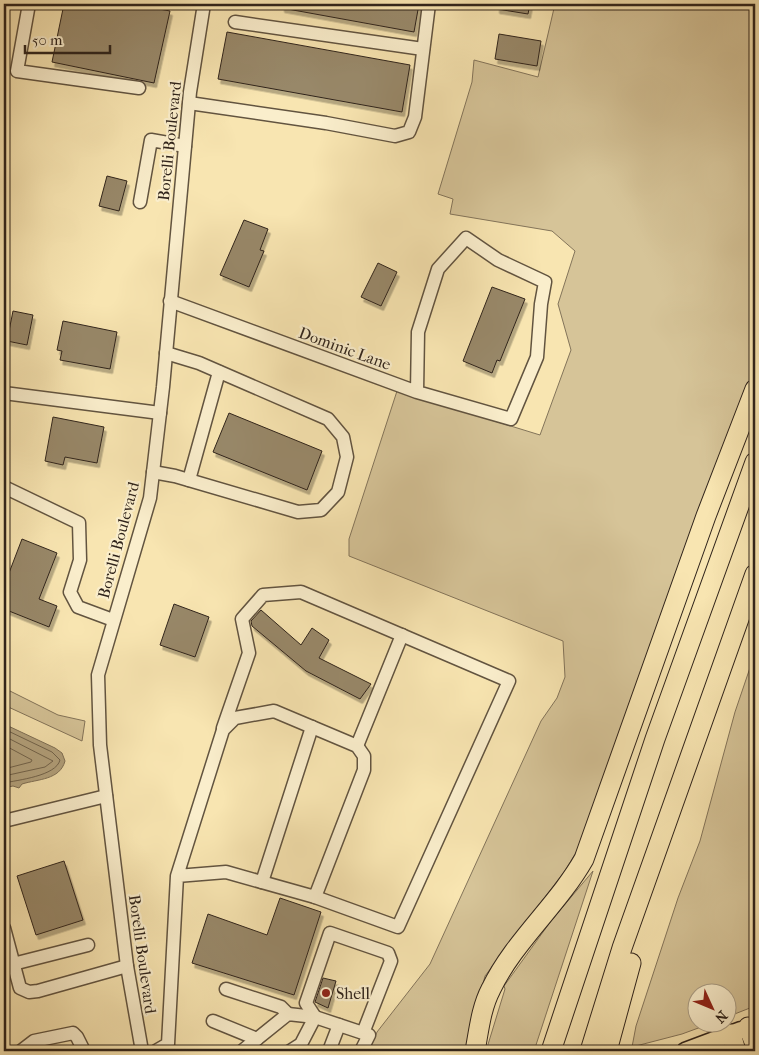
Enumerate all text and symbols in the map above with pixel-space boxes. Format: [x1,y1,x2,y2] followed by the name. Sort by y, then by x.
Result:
[25,22,110,54] scale bar
[32,31,63,49] text: 50 m
[154,80,185,202] street label: Borelli Boulevard
[296,323,394,374] street label: Dominic Lane
[94,479,143,601] street label: Borelli Boulevard
[125,893,160,1015] street label: Borelli Boulevard
[686,982,736,1032] north arrow
[336,984,370,1003] place label: Shell
[320,987,332,999] marker: Shell
[711,1007,731,1027] text: N

